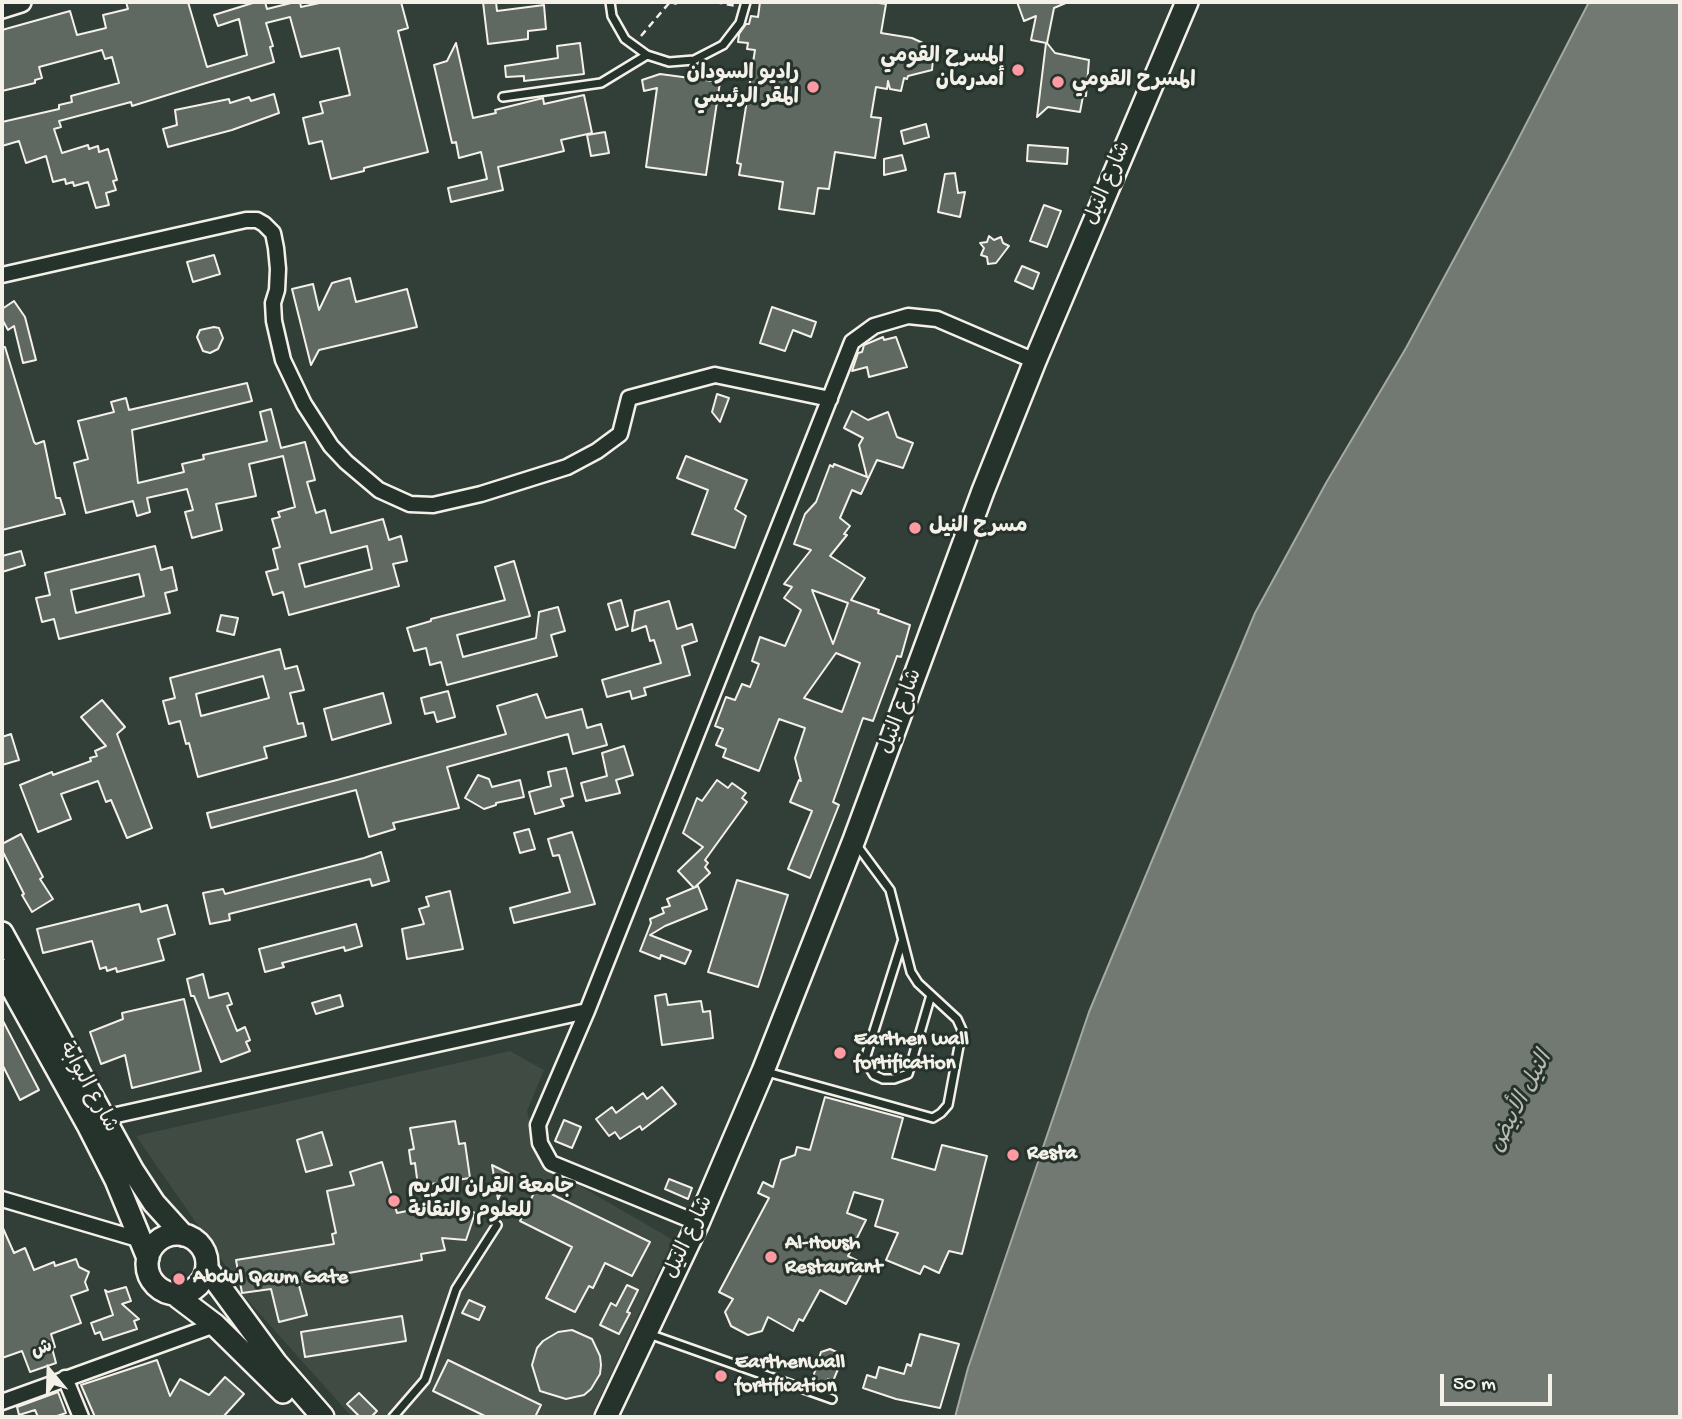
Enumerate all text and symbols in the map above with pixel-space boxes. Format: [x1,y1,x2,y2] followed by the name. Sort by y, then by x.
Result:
[880,45,1004,95] place label: المسرح القومي أمدرمان
[687,62,799,112] place label: راديو السودان المقر الرئيسي
[1010,62,1026,78] marker: المسرح القومي أمدرمان
[1072,69,1196,95] place label: المسرح القومي
[1050,74,1066,90] marker: المسرح القومي
[805,79,821,95] marker: راديو السودان المقر الرئيسي
[1080,138,1138,230] street label: شارع النيل
[929,515,1027,541] place label: مسرح النيل
[907,520,923,536] marker: مسرح النيل
[875,666,929,758] street label: شارع النيل
[854,1028,969,1078] place label: Earthen wall fortification
[52,1038,122,1138] street label: شارع البوابة
[832,1045,848,1061] marker: Earthen wall fortification
[1484,1048,1560,1158] water label: النيل الأبيض
[1027,1142,1077,1168] place label: Resta
[1005,1147,1021,1163] marker: Resta
[408,1176,574,1226] place label: جامعة القران الكريم للعلوم والتقانة
[660,1192,720,1284] street label: شارع النيل
[386,1193,402,1209] marker: جامعة القران الكريم للعلوم والتقانة
[785,1232,882,1282] place label: Al-Housh Restaurant
[763,1249,779,1265] marker: Al-Housh Restaurant
[193,1266,348,1292] place label: Abdul Qaum Gate
[171,1271,187,1287] marker: Abdul Qaum Gate
[14,1335,84,1405] north arrow
[28,1335,56,1364] text: ش
[735,1351,845,1401] place label: Earthenwall fortification
[1444,1360,1556,1404] scale bar
[713,1368,729,1384] marker: Earthenwall fortification
[1453,1373,1496,1398] text: 50 m

